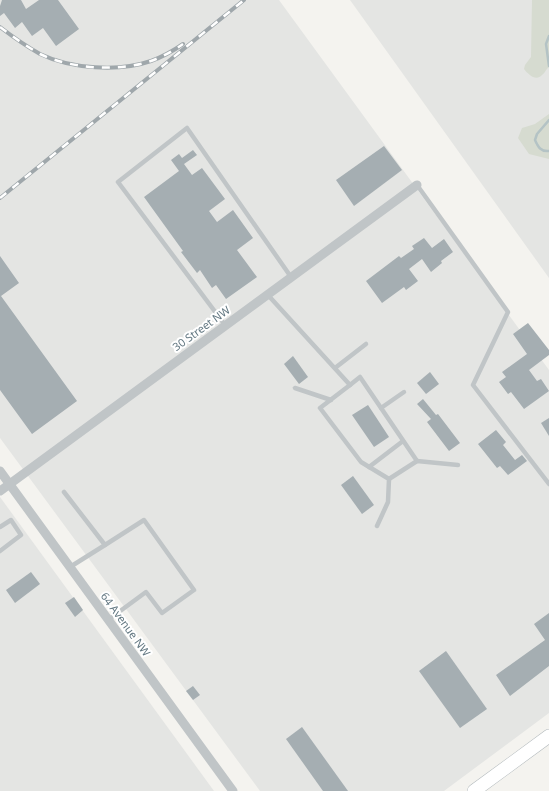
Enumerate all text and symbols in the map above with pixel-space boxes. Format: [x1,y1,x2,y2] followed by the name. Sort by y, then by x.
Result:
[169,302,233,354] street label: 30 Street NW
[98,589,155,660] street label: 64 Avenue NW

